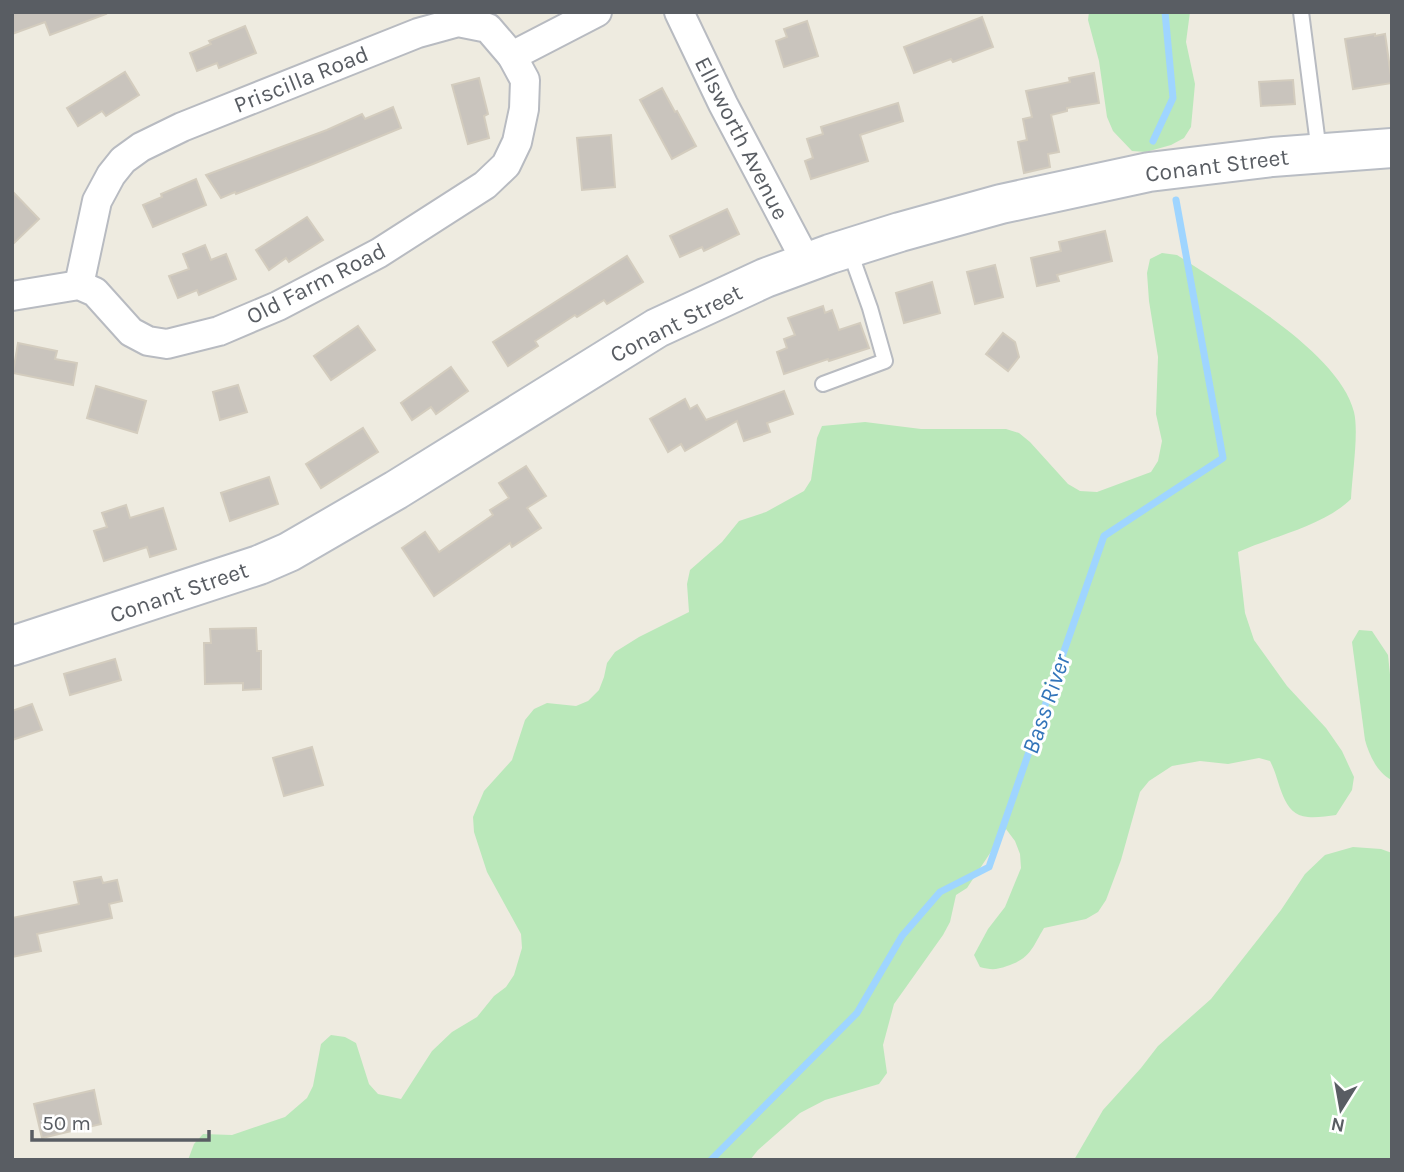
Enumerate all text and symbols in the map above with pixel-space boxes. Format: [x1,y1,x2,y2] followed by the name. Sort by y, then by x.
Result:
[230,40,372,119] street label: Priscilla Road
[689,52,794,224] street label: Ellsworth Avenue
[1144,143,1291,188] street label: Conant Street
[242,237,390,330] street label: Old Farm Road
[606,278,747,368] street label: Conant Street
[107,556,252,629] street label: Conant Street
[1016,650,1076,757] water label: Bass River
[1306,1074,1376,1144] north arrow
[32,1098,208,1142] scale bar
[42,1111,91,1135] text: 50 m
[1329,1113,1347,1137] text: N

